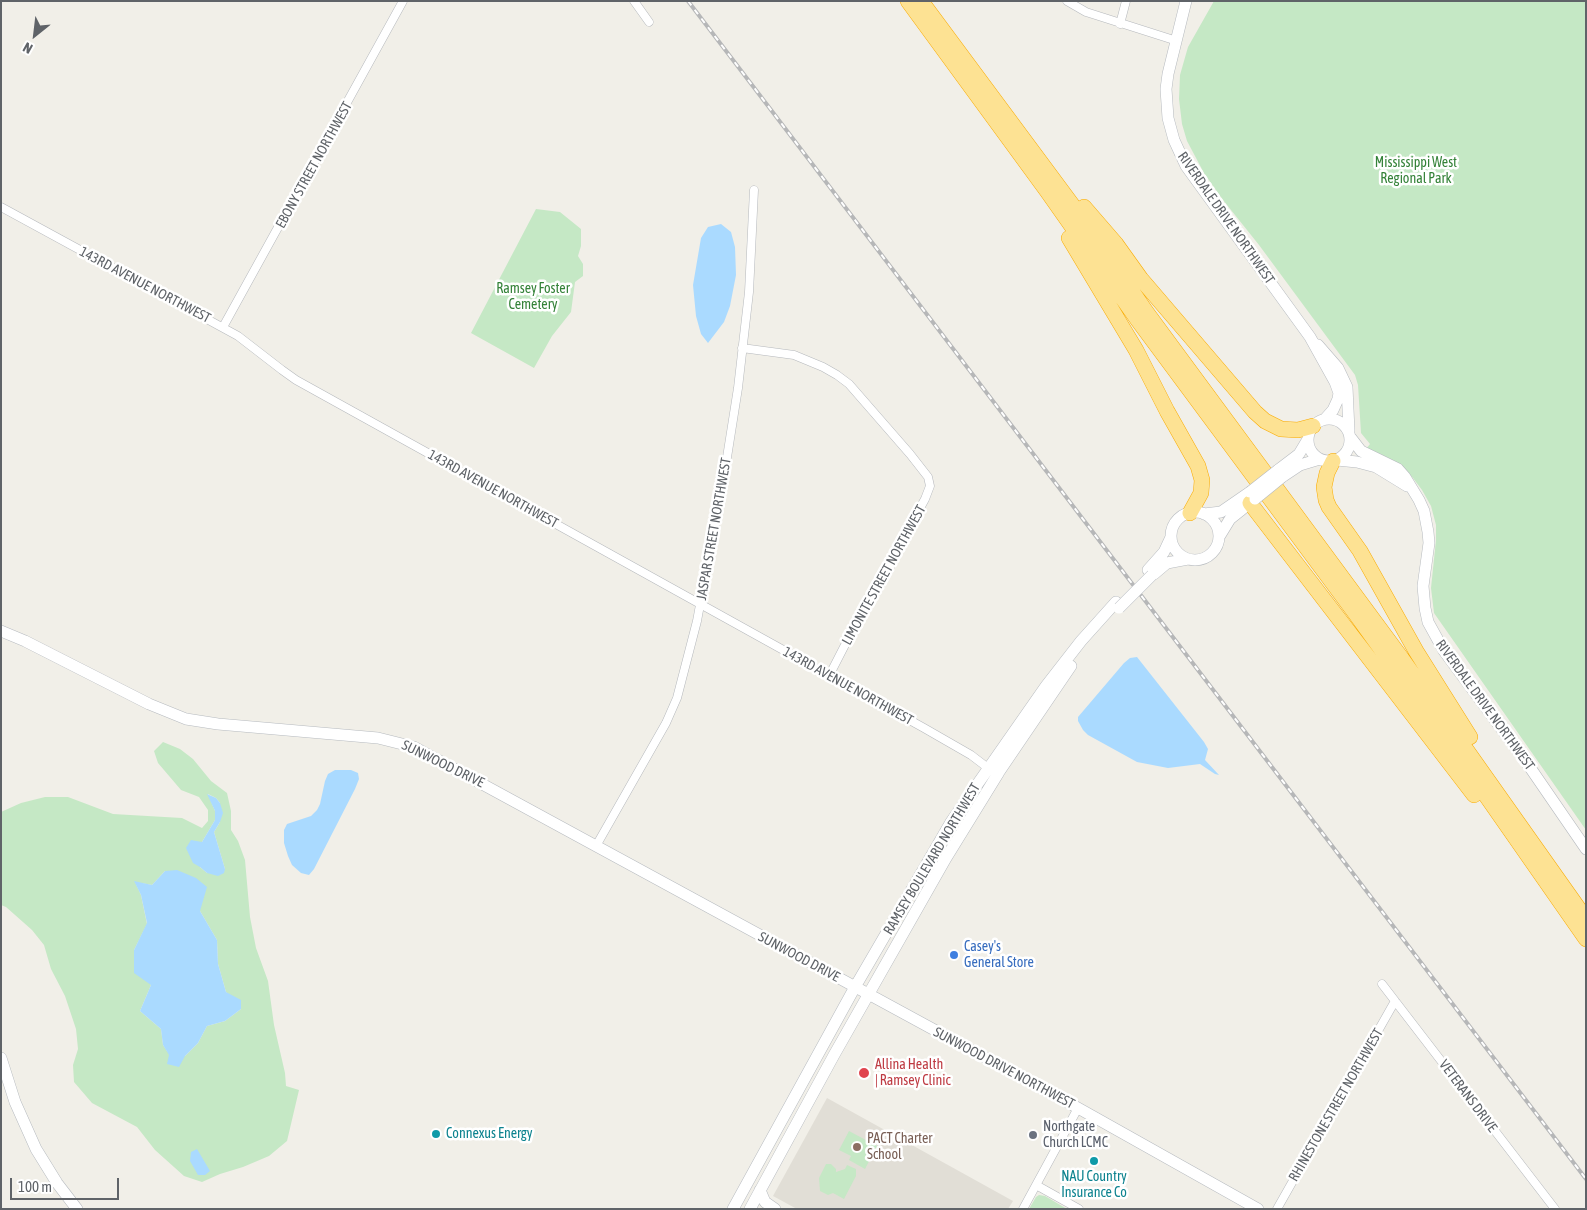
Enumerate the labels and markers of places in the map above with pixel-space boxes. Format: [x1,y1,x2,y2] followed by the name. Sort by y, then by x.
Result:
[964,939,1034,972] place label: Casey's General Store
[948,949,960,961] marker: Casey's General Store
[875,1057,951,1090] place label: Allina Health | Ramsey Clinic
[857,1066,871,1080] marker: Allina Health | Ramsey Clinic
[1043,1119,1108,1152] place label: Northgate Church LCMC
[446,1126,533,1142] place label: Connexus Energy
[430,1128,442,1140] marker: Connexus Energy
[1027,1129,1039,1141] marker: Northgate Church LCMC
[867,1131,932,1164] place label: PACT Charter School
[851,1141,863,1153] marker: PACT Charter School
[1088,1155,1100,1167] marker: NAU Country Insurance Co
[1061,1169,1127,1202] place label: NAU Country Insurance Co

